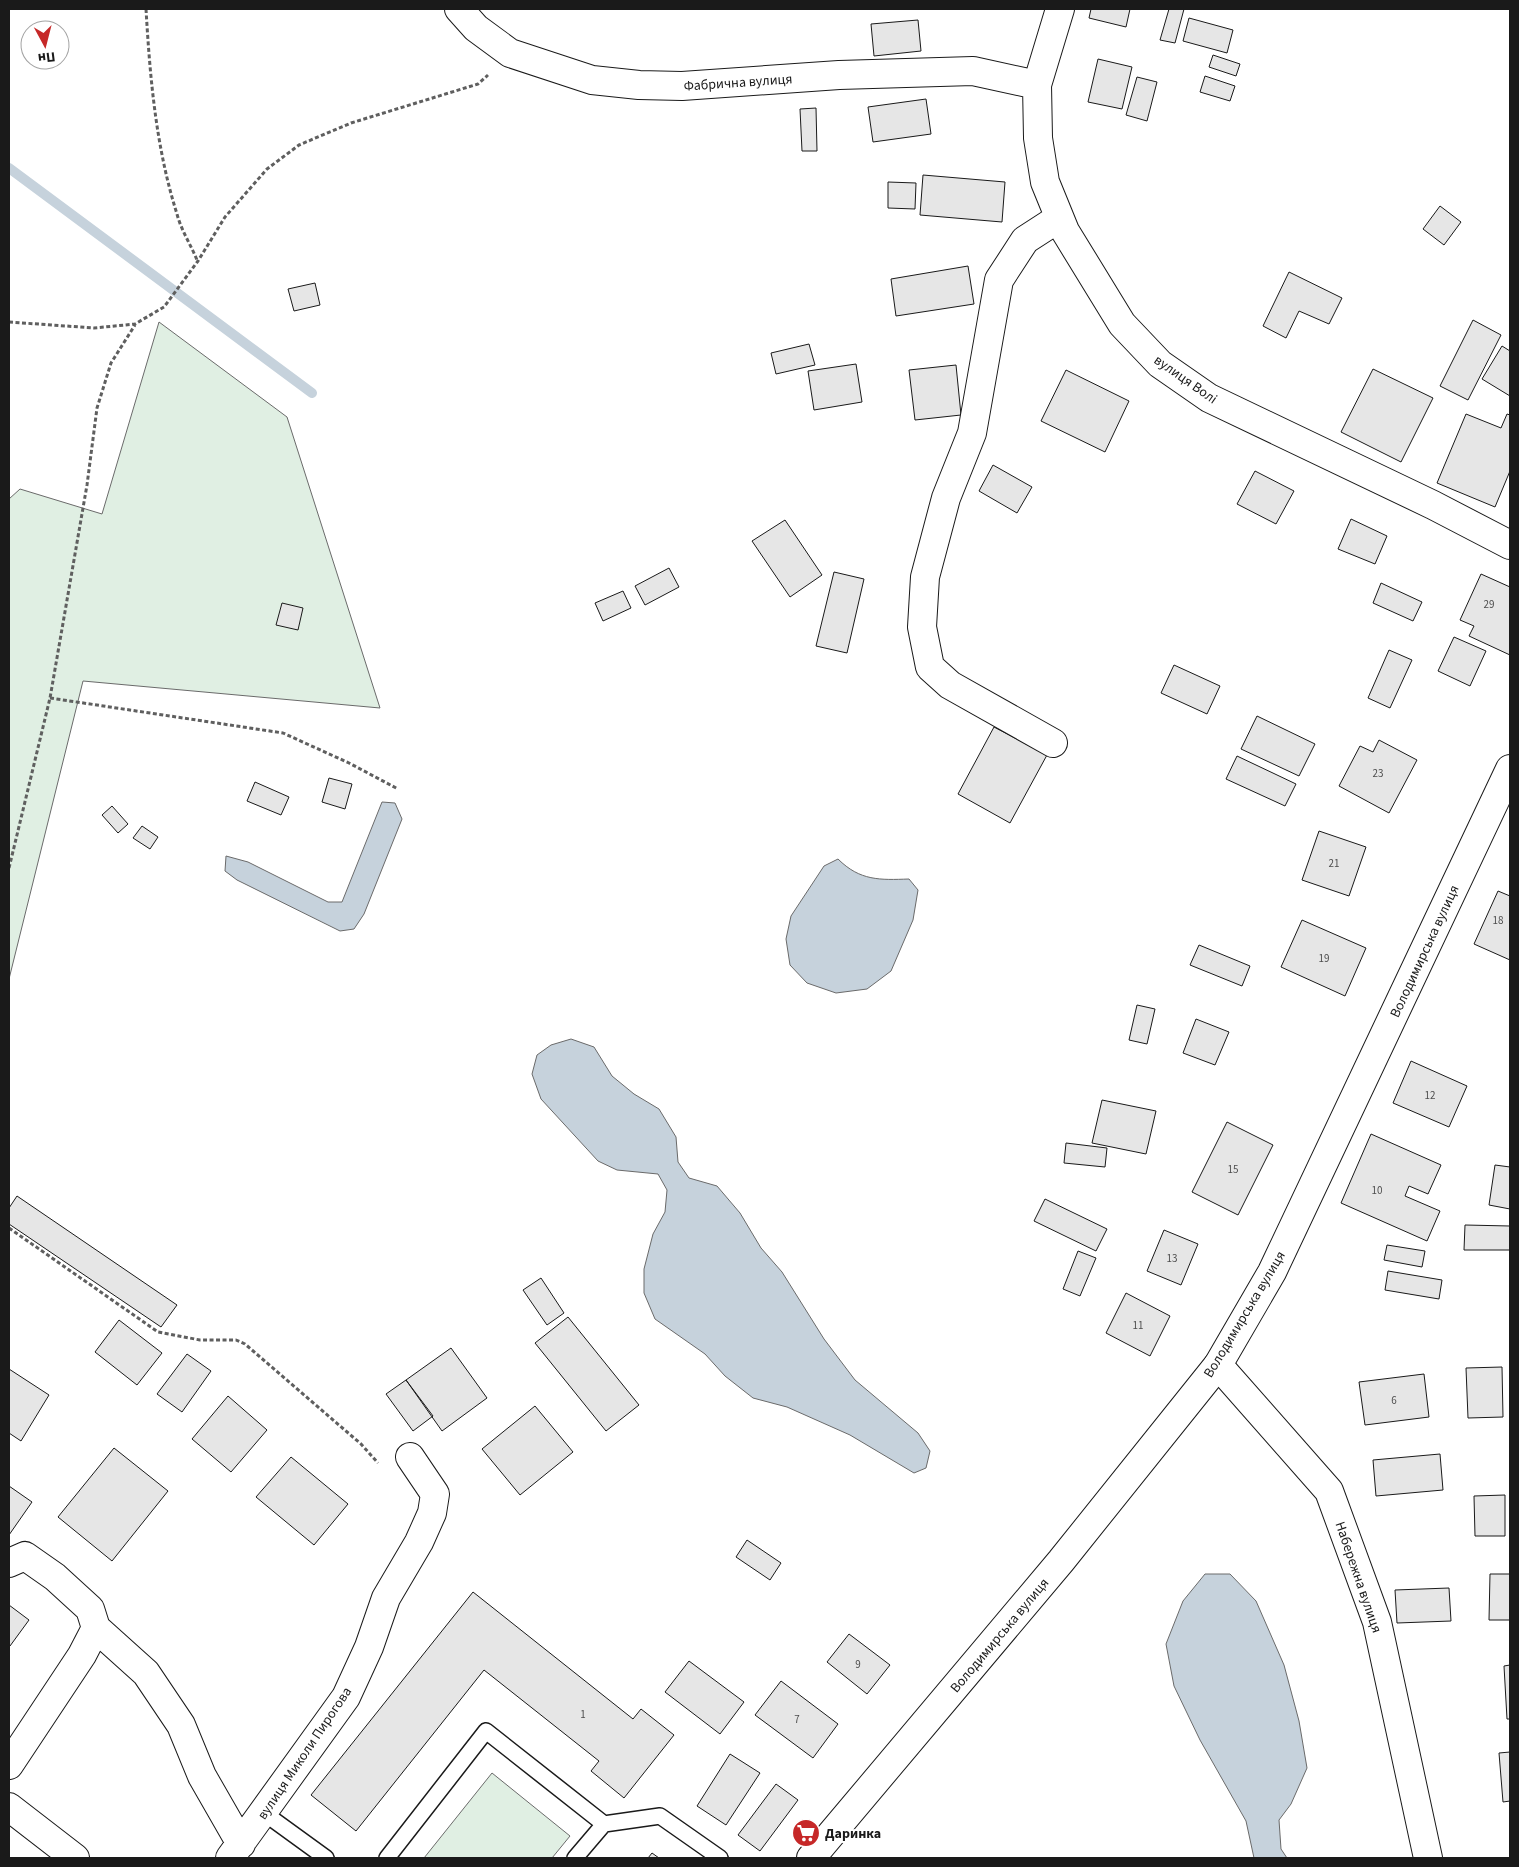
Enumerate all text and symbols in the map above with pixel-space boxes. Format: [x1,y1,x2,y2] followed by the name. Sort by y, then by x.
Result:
[20,20,70,70] north arrow
[37,46,56,68] text: Пн
[683,69,793,97] street label: Фабрична вулиця
[1150,351,1221,409] street label: вулиця Волі
[1484,597,1494,612] house number: 29
[1373,766,1383,781] house number: 23
[1329,856,1339,871] house number: 21
[1385,882,1465,1021] street label: Володимирська вулиця
[1493,913,1504,928] house number: 18
[1319,951,1329,966] house number: 19
[1425,1088,1435,1103] house number: 12
[1228,1162,1238,1177] house number: 15
[1372,1183,1382,1198] house number: 10
[1199,1247,1291,1382] street label: Володимирська вулиця
[1167,1251,1177,1266] house number: 13
[1133,1318,1143,1333] house number: 11
[1391,1393,1397,1408] house number: 6
[1330,1519,1386,1636] street label: Набережна вулиця
[946,1574,1054,1697] street label: Володимирська вулиця
[855,1657,861,1672] house number: 9
[253,1683,357,1824] street label: вулиця Миколи Пирогова
[580,1707,586,1722] house number: 1
[794,1712,800,1727] house number: 7
[791,1818,821,1848] supermarket icon: Даринка
[825,1824,881,1844] place label: Даринка

